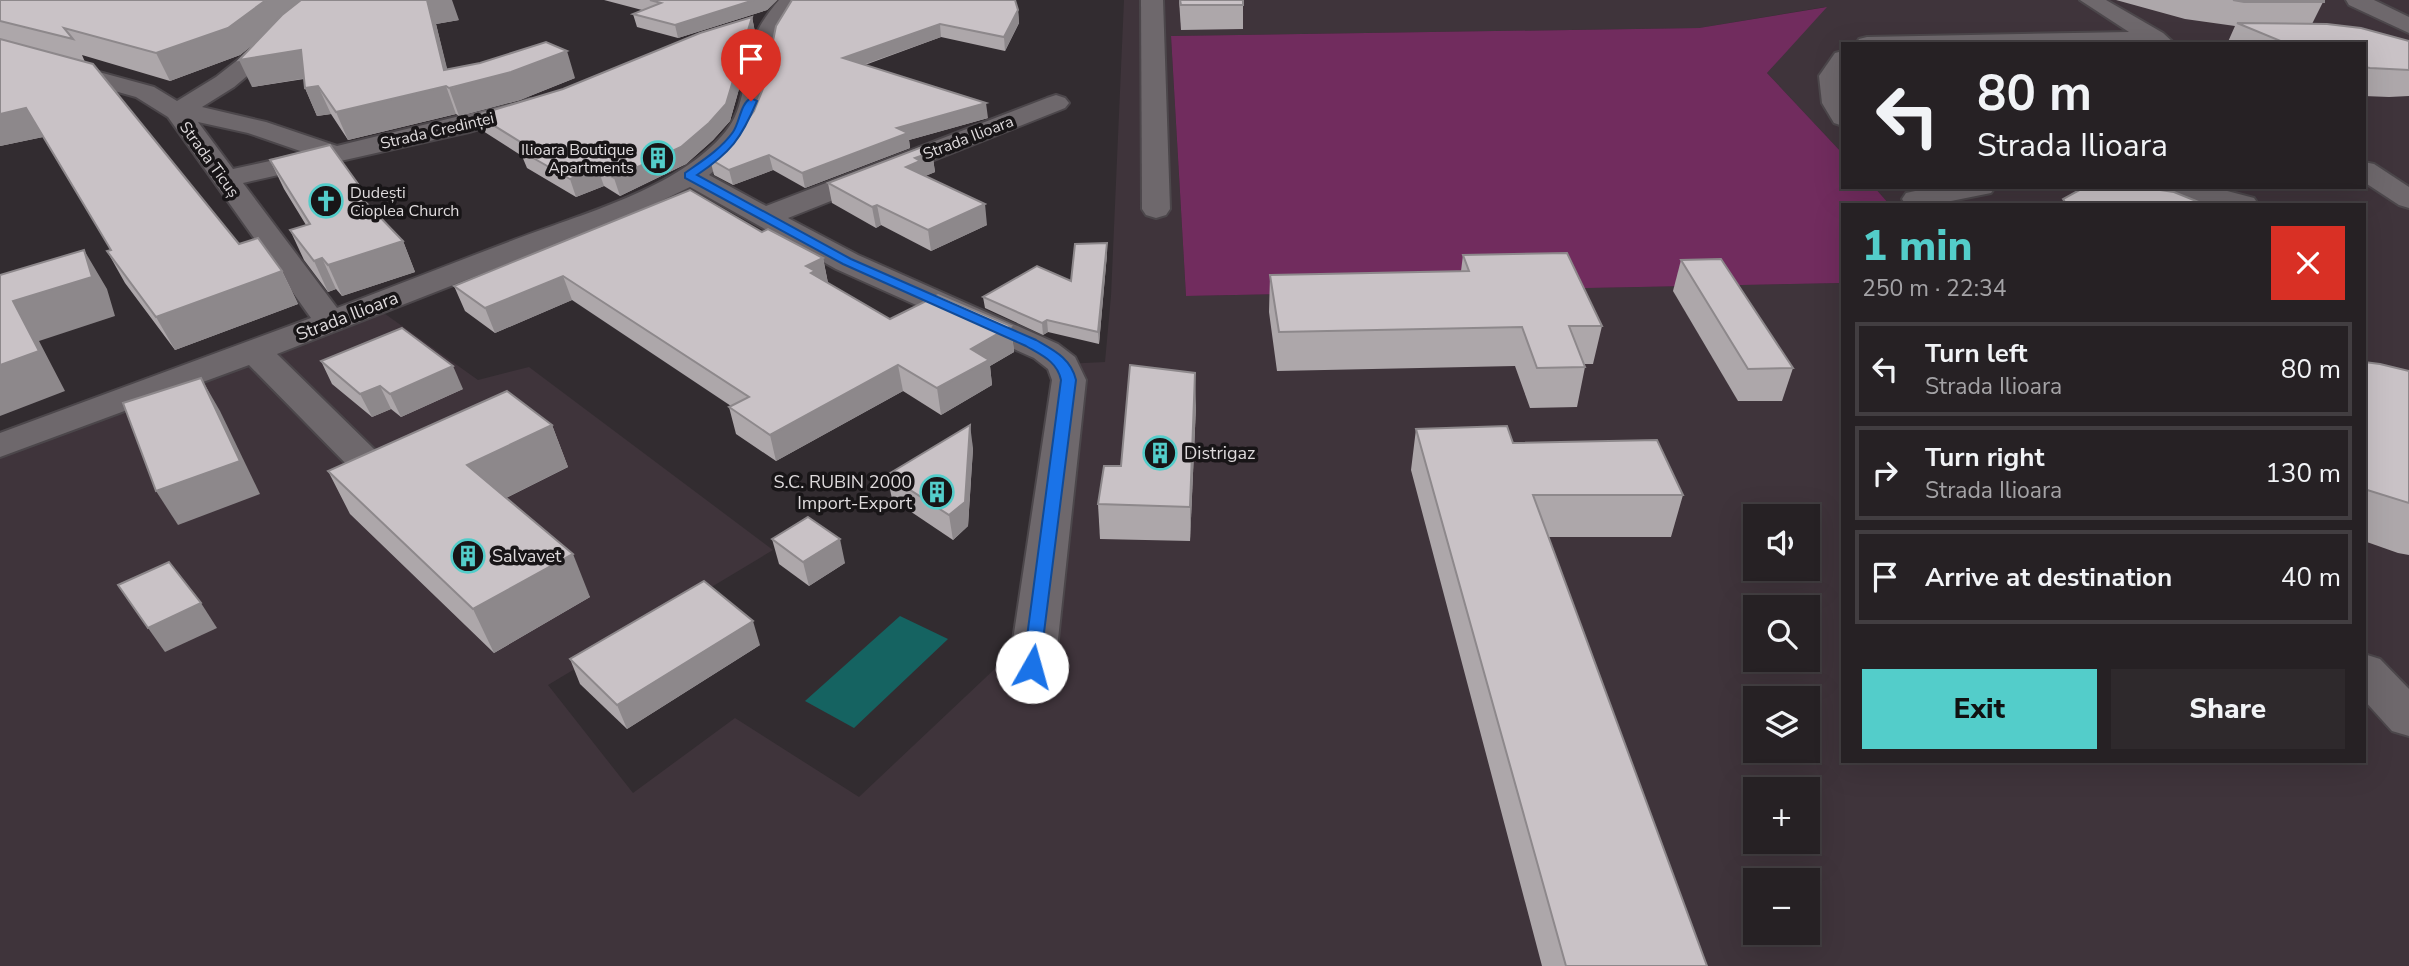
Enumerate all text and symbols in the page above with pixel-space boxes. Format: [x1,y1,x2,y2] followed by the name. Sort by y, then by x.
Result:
[721,29,781,101] pin
[732,40,770,78] icon: arrive
[1977,60,2092,127] text: 80 m
[1862,70,1953,161] icon: left
[378,107,496,155] street label: Strada Credinței
[920,111,1017,165] street label: Strada Ilioara
[174,117,244,202] street label: Strada Ticuș
[1977,124,2168,167] text: Strada Ilioara
[521,139,634,179] place label: Ilioara Boutique Apartments
[639,139,677,177] building icon: Ilioara Boutique Apartments
[307,182,345,220] church icon: Dudești Cioplea Church
[350,182,459,222] place label: Dudești Cioplea Church
[1862,218,1972,275] text: 1 min
[2271,226,2345,300] button: close
[1862,273,2007,304] text: 250 m · 22:34
[293,286,401,346] street label: Strada Ilioara
[1925,336,2028,371] text: Turn left
[1866,350,1904,388] icon: left
[2281,352,2341,387] text: 80 m
[1925,371,2062,402] text: Strada Ilioara
[1141,434,1179,472] building icon: Distrigaz
[1925,440,2044,475] text: Turn right
[1184,441,1255,465] place label: Distrigaz
[1866,454,1904,492] icon: right
[2265,456,2341,491] text: 130 m
[774,470,913,515] place label: S.C. RUBIN 2000 Import-Export
[918,473,956,511] building icon: S.C. RUBIN 2000 Import-Export
[1925,475,2062,506] text: Strada Ilioara
[1743,504,1820,945] map controls
[1743,504,1820,581] button: sound
[449,537,487,575] building icon: Salvavet
[492,544,562,568] place label: Salvavet
[1866,558,1904,596] icon: arrive
[1925,560,2172,595] text: Arrive at destination
[2281,560,2341,595] text: 40 m
[1743,595,1820,672] button: search
[995,630,1069,704] position arrow
[1862,669,2097,749] button: Exit
[2111,669,2345,749] button: Share
[1743,686,1820,763] button: layers
[1743,777,1820,854] button: +
[1743,868,1820,945] button: −

